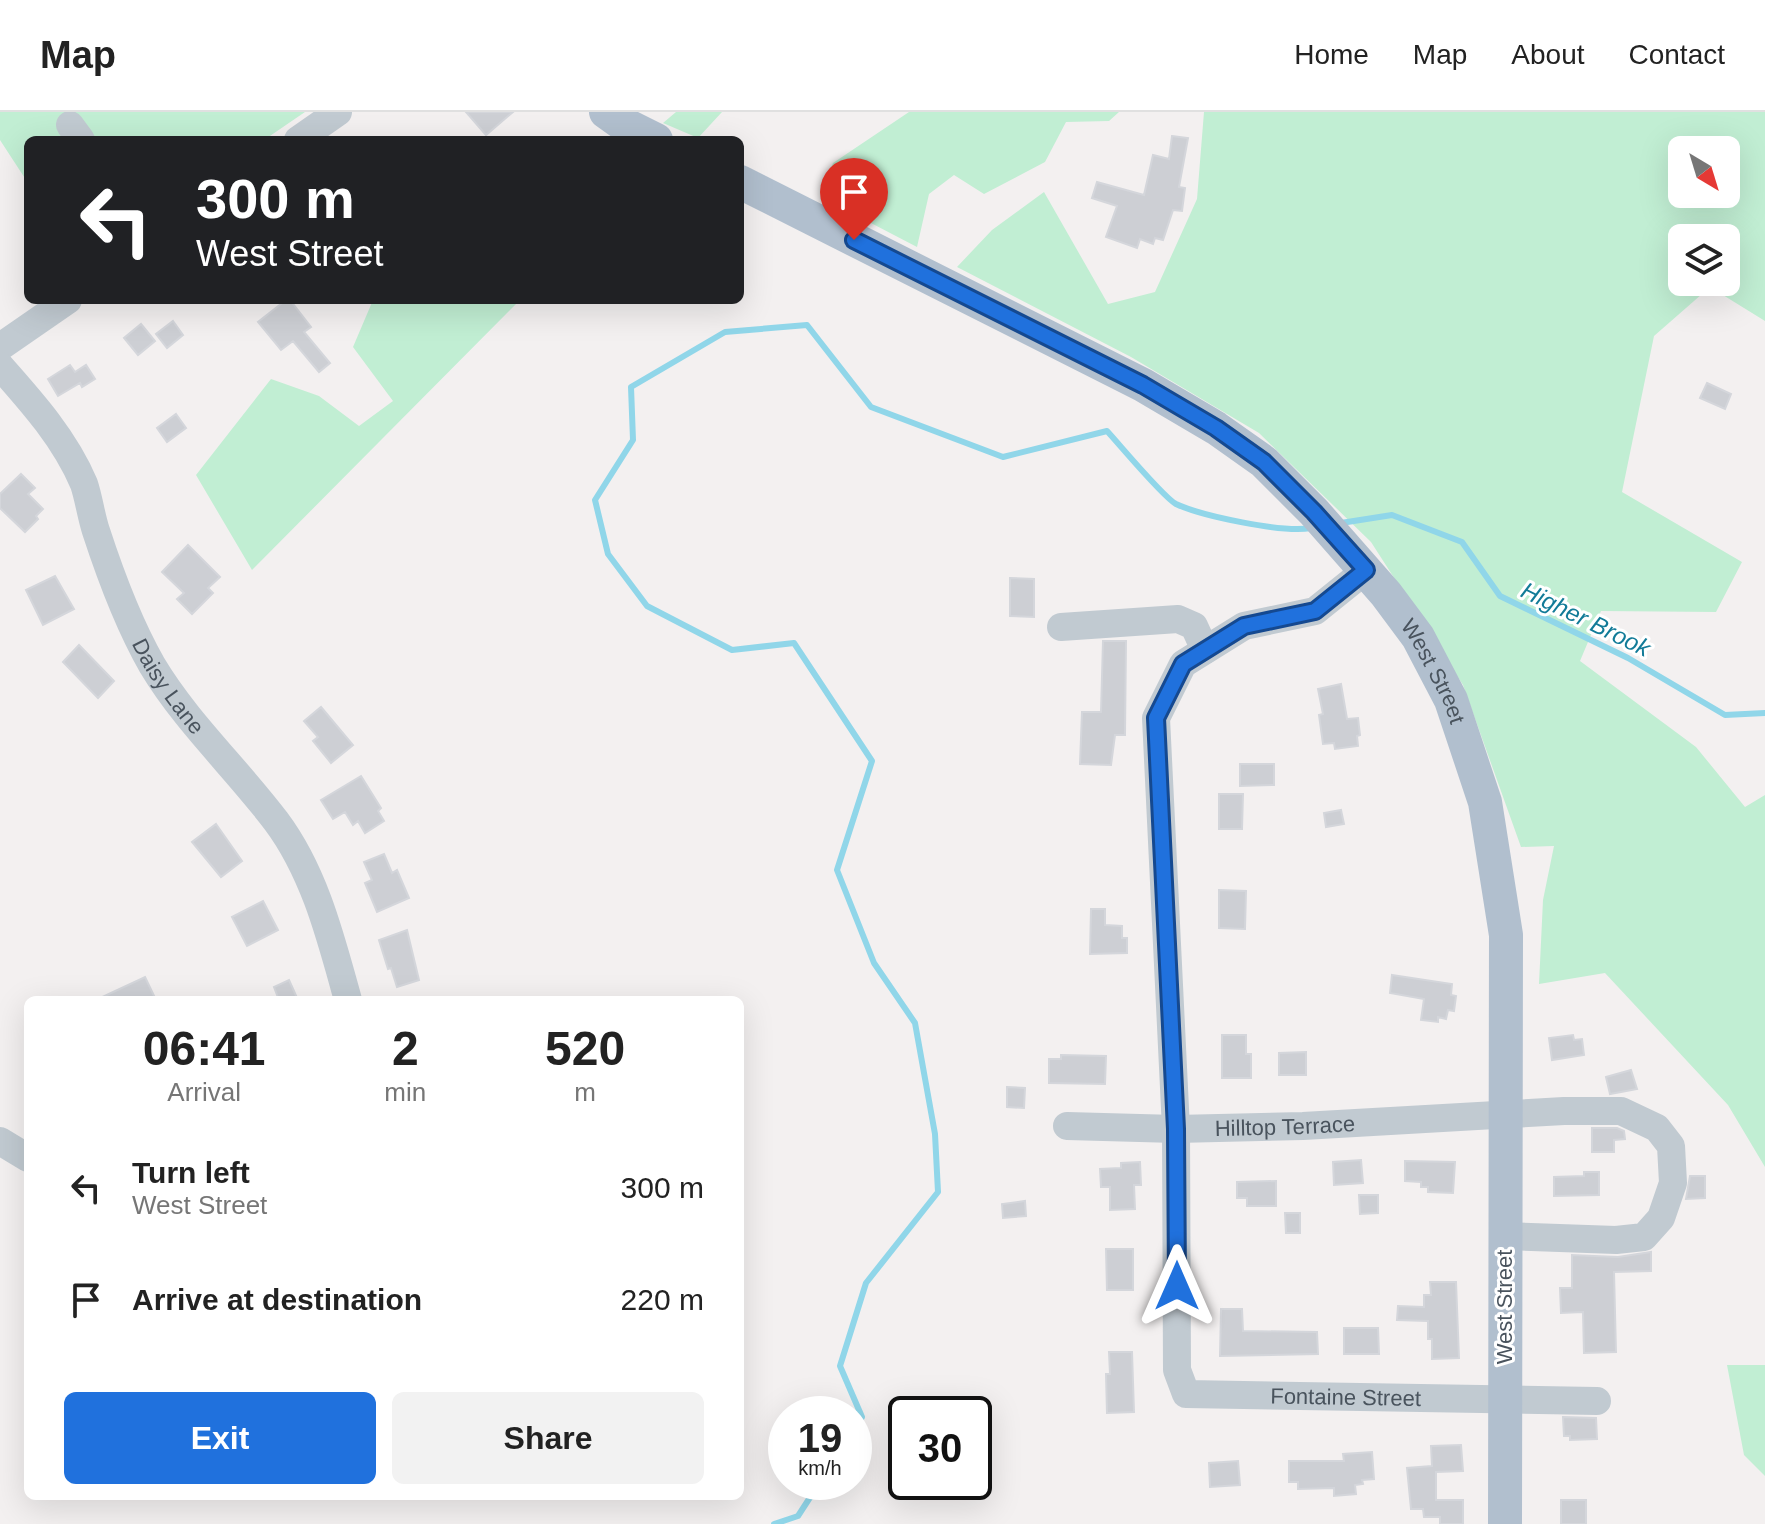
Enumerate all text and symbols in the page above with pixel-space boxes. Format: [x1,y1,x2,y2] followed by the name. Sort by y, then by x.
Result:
[40,34,116,76] text: Map
[1294,39,1369,70] text: Home
[1413,39,1467,70] text: Map
[1511,39,1585,70] text: About
[1629,39,1725,70] text: Contact
[1668,136,1740,208] north arrow
[1668,136,1740,296] map controls
[820,158,888,240] pin
[196,167,355,230] text: 300 m
[64,168,168,272] icon: left
[832,170,876,214] icon: arrive
[1668,224,1740,296] button: layers
[196,233,383,274] text: West Street
[1517,576,1657,663] water label: Higher Brook
[1396,614,1470,727] street label: West Street
[127,634,210,739] street label: Daisy Lane
[143,1022,266,1075] text: 06:41
[392,1022,419,1075] text: 2
[545,1022,625,1075] text: 520
[167,1077,241,1107] text: Arrival
[384,1077,426,1107] text: min
[574,1077,596,1107] text: m
[1214,1111,1356,1141] street label: Hilltop Terrace
[132,1156,250,1189] text: Turn left
[64,1166,108,1210] icon: left
[621,1171,704,1204] text: 300 m
[132,1190,267,1220] text: West Street
[1135,1244,1219,1328] position arrow
[1492,1250,1517,1364] street label: West Street
[64,1278,108,1322] icon: arrive
[132,1283,422,1316] text: Arrive at destination
[621,1283,704,1316] text: 220 m
[1270,1383,1421,1410] street label: Fontaine Street
[64,1392,376,1484] button: Exit
[392,1392,704,1484] button: Share
[888,1396,992,1500] speed limit sign: 30
[798,1416,842,1460] text: 19
[798,1457,842,1479] text: km/h

